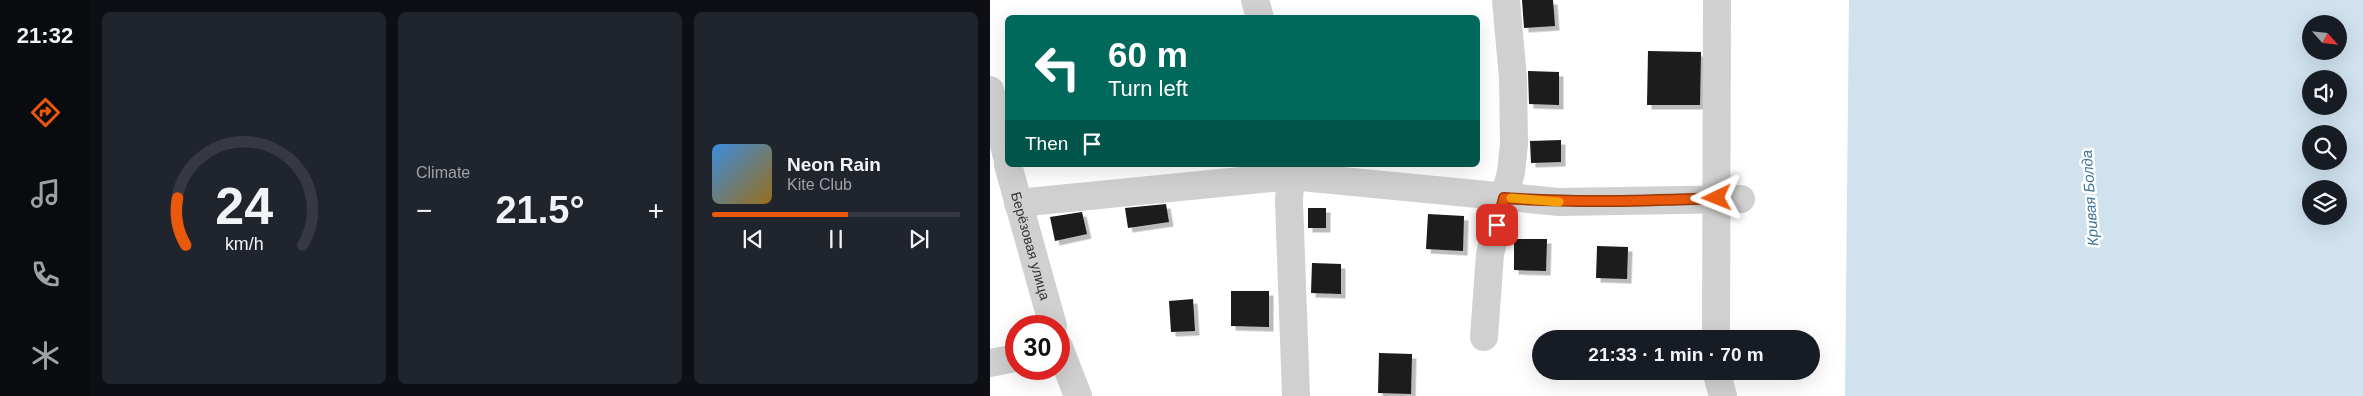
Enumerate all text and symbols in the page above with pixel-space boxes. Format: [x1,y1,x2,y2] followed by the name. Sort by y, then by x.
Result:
[2302,15,2348,60] north arrow
[2302,15,2347,225] map controls
[17,23,73,48] text: 21:32
[1025,35,1090,100] icon: left
[1108,35,1188,74] text: 60 m
[2302,70,2347,115] button: sound
[1108,76,1188,101] text: Turn left
[28,95,63,130] icon: directions
[2302,125,2347,170] button: search
[1078,130,1106,158] icon: arrive
[1025,133,1068,154] text: Then
[2078,149,2101,247] water label: Кривая Болда
[787,154,881,175] text: Neon Rain
[416,164,470,181] text: Climate
[1690,171,1742,223] position arrow
[28,176,63,211] icon: music
[787,176,852,193] text: Kite Club
[215,177,273,235] text: 24
[2302,180,2347,225] button: layers
[495,189,585,231] text: 21.5°
[1008,190,1053,302] street label: Берёзовая улица
[416,195,432,226] text: −
[648,195,664,226] text: +
[1476,204,1518,246] pin
[1483,211,1511,239] icon: arrive
[739,225,767,253] icon: previous
[822,225,850,253] icon: pause
[905,225,933,253] icon: next
[225,234,263,254] text: km/h
[28,257,63,292] icon: phone
[1005,315,1070,380] speed limit sign: 30
[28,338,63,373] icon: climate
[1588,344,1764,365] text: 21:33 · 1 min · 70 m

